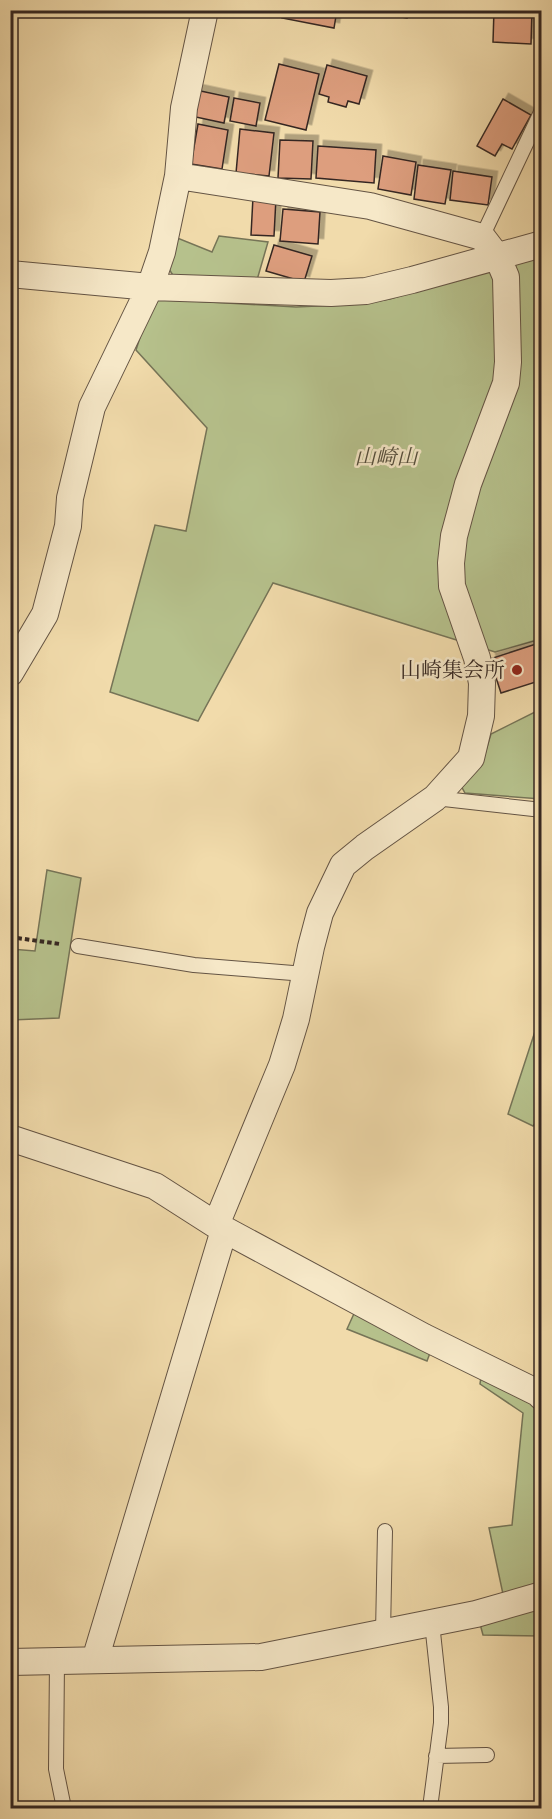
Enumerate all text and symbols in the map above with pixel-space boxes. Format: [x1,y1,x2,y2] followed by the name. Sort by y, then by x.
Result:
[355,443,419,472] park label: 山崎山
[400,656,505,685] place label: 山崎集会所
[510,663,524,677] marker: 山崎集会所

